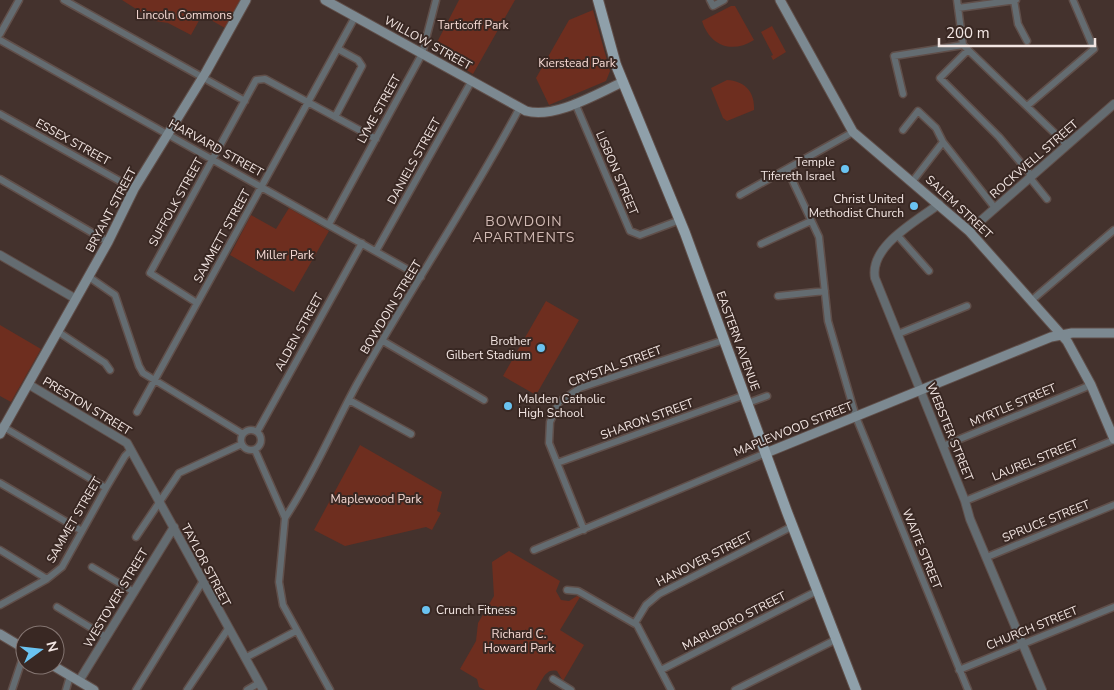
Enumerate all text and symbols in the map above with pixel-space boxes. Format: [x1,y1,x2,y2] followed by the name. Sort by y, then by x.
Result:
[136,7,232,23] park label: Lincoln Commons
[381,12,475,74] street label: WILLOW STREET
[939,15,1095,47] scale bar
[437,17,510,33] park label: Tarticoff Park
[946,23,990,43] text: 200 m
[538,55,617,71] park label: Kierstead Park
[354,71,405,146] street label: LYME STREET
[384,114,445,207] street label: DANIELS STREET
[33,115,114,169] street label: ESSEX STREET
[166,115,267,181] street label: HARVARD STREET
[986,116,1082,202] street label: ROCKWELL STREET
[592,129,642,218] street label: LISBON STREET
[145,154,207,249] street label: SUFFOLK STREET
[761,154,835,184] place label: Temple Tifereth Israel
[839,163,851,175] marker: Temple Tifereth Israel
[82,164,140,255] street label: BRYANT STREET
[922,172,997,243] street label: SALEM STREET
[190,186,255,286] street label: SAMMETT STREET
[809,191,904,221] place label: Christ United Methodist Church
[908,200,920,212] marker: Christ United Methodist Church
[473,212,575,247] district label: BOWDOIN APARTMENTS
[256,247,315,263] park label: Miller Park
[357,256,426,357] street label: BOWDOIN STREET
[713,289,763,393] street label: EASTERN AVENUE
[271,290,327,374] street label: ALDEN STREET
[446,333,532,363] place label: Brother Gilbert Stadium
[566,341,665,390] street label: CRYSTAL STREET
[535,342,547,354] marker: Brother Gilbert Stadium
[40,373,135,439] street label: PRESTON STREET
[967,379,1060,430] street label: MYRTLE STREET
[923,381,977,484] street label: WEBSTER STREET
[518,391,606,421] place label: Malden Catholic High School
[598,394,696,443] street label: SHARON STREET
[731,398,856,460] street label: MAPLEWOOD STREET
[502,400,514,412] marker: Malden Catholic High School
[989,435,1081,485] street label: LAUREL STREET
[43,473,106,566] street label: SAMMET STREET
[331,491,422,507] park label: Maplewood Park
[1000,496,1093,546] street label: SPRUCE STREET
[899,507,946,592] street label: WAITE STREET
[177,521,235,610] street label: TAYLOR STREET
[653,528,755,590] street label: HANOVER STREET
[80,545,152,651] street label: WESTOVER STREET
[679,587,789,654] street label: MARLBORO STREET
[436,602,516,618] place label: Crunch Fitness
[984,602,1081,654] street label: CHURCH STREET
[420,604,432,616] marker: Crunch Fitness
[15,625,65,675] north arrow
[484,626,555,656] park label: Richard C. Howard Park
[42,639,63,654] text: N

